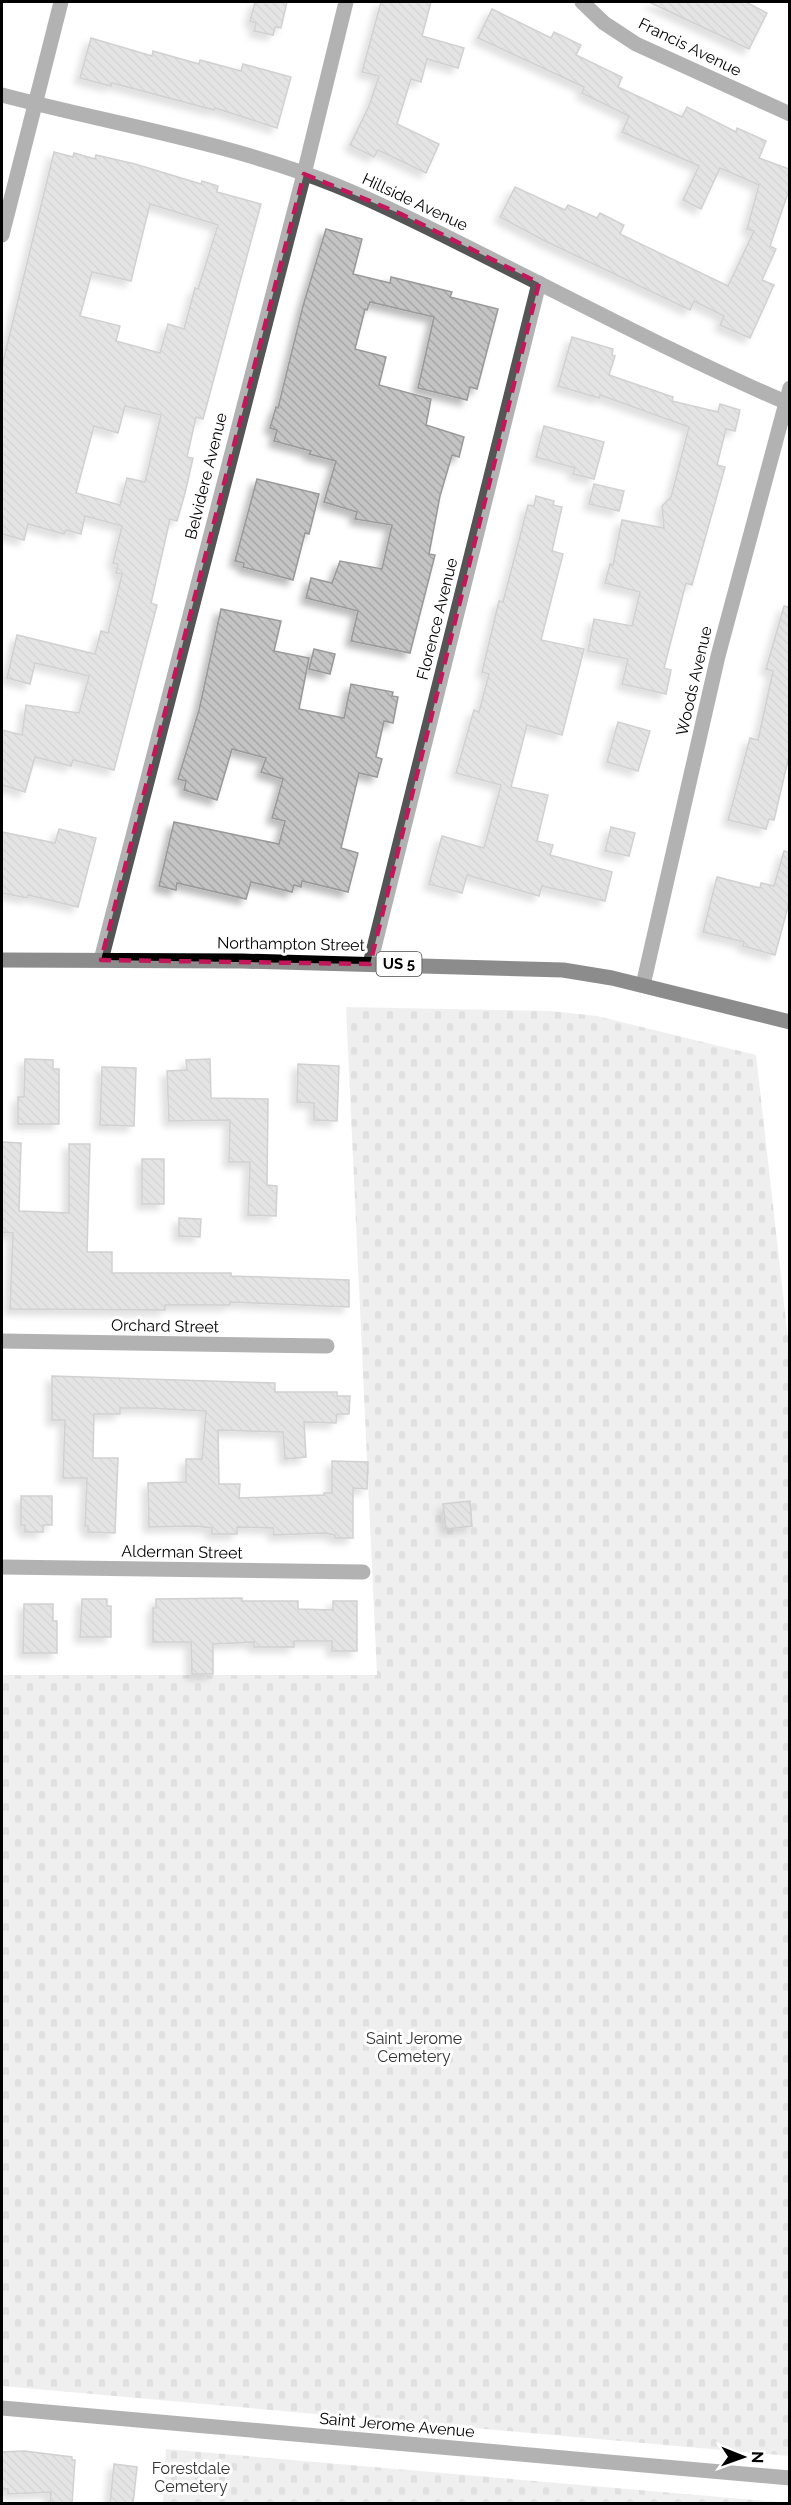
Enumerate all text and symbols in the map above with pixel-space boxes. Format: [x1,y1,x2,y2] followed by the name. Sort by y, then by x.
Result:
[635,14,745,80] street label: Francis Avenue
[359,169,471,235] street label: Hillside Avenue
[181,411,231,541] street label: Belvidere Avenue
[413,556,461,682] street label: Florence Avenue
[672,624,716,738] street label: Woods Avenue
[217,933,366,955] street label: Northampton Street
[376,952,422,976] road number: US 5
[111,1316,220,1336] street label: Orchard Street
[121,1541,243,1563] street label: Alderman Street
[366,2029,462,2066] park label: Saint Jerome Cemetery
[319,2409,475,2441] street label: Saint Jerome Avenue
[713,2427,773,2487] north arrow
[748,2451,767,2464] text: N
[152,2459,230,2496] park label: Forestdale Cemetery

